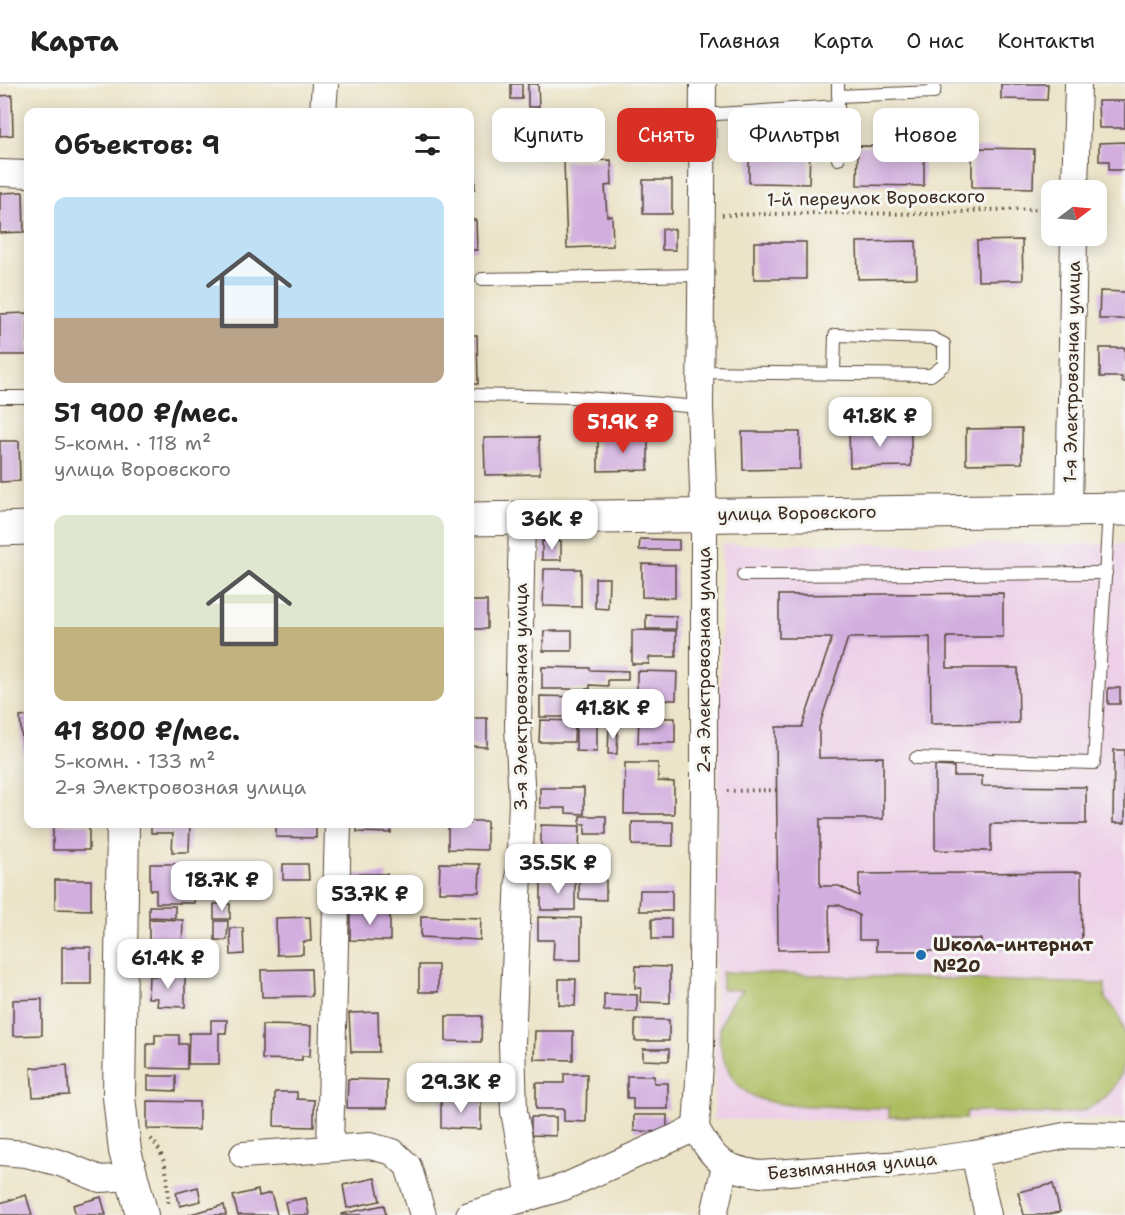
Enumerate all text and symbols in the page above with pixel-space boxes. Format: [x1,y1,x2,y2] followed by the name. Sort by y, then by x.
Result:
[30,22,119,60] text: Карта
[699,27,780,55] text: Главная
[813,27,873,55] text: Карта
[906,27,964,55] text: О нас
[997,27,1095,55] text: Контакты
[492,108,605,162] chip: Купить
[617,108,716,162] chip: Снять
[728,108,861,162] chip: Фильтры
[873,108,979,162] chip: Новое
[54,127,220,162] text: Объектов: 9
[411,128,444,161] icon: filters
[1041,180,1107,246] north arrow
[1041,180,1107,246] map controls
[767,184,985,212] street label: 1-й переулок Воровского
[195,236,303,344] icon: home
[1058,261,1086,483] street label: 1-я Электровозная улица
[54,395,239,430] text: 51 900 ₽/мес.
[825,397,935,448] pin: 41.8K ₽
[568,403,678,454] pin: 51.9K ₽
[843,403,917,429] text: 41.8K ₽
[587,409,659,435] text: 51.9K ₽
[54,430,211,456] text: 5-комн. · 118 m²
[54,456,231,482] text: улица Воровского
[510,500,594,551] pin: 36K ₽
[717,500,877,526] street label: улица Воровского
[521,506,583,532] text: 36K ₽
[692,547,716,773] street label: 2-я Электровозная улица
[195,554,303,662] icon: home
[509,583,533,811] street label: 3-я Электровозная улица
[558,689,668,740] pin: 41.8K ₽
[576,695,650,721] text: 41.8K ₽
[54,713,240,748] text: 41 800 ₽/мес.
[54,748,216,774] text: 5-комн. · 133 m²
[54,774,306,800] text: 2-я Электровозная улица
[503,844,613,895] pin: 35.5K ₽
[519,850,597,876] text: 35.5K ₽
[167,861,277,912] pin: 18.7K ₽
[185,867,259,893] text: 18.7K ₽
[315,875,425,926] pin: 53.7K ₽
[331,881,409,907] text: 53.7K ₽
[933,933,1093,978] place label: Школа-интернат №20
[113,939,223,990] pin: 61.4K ₽
[131,945,205,971] text: 61.4K ₽
[914,948,928,962] marker: Школа-интернат №20
[406,1063,516,1114] pin: 29.3K ₽
[421,1069,501,1095] text: 29.3K ₽
[766,1147,938,1185] street label: Безымянная улица

